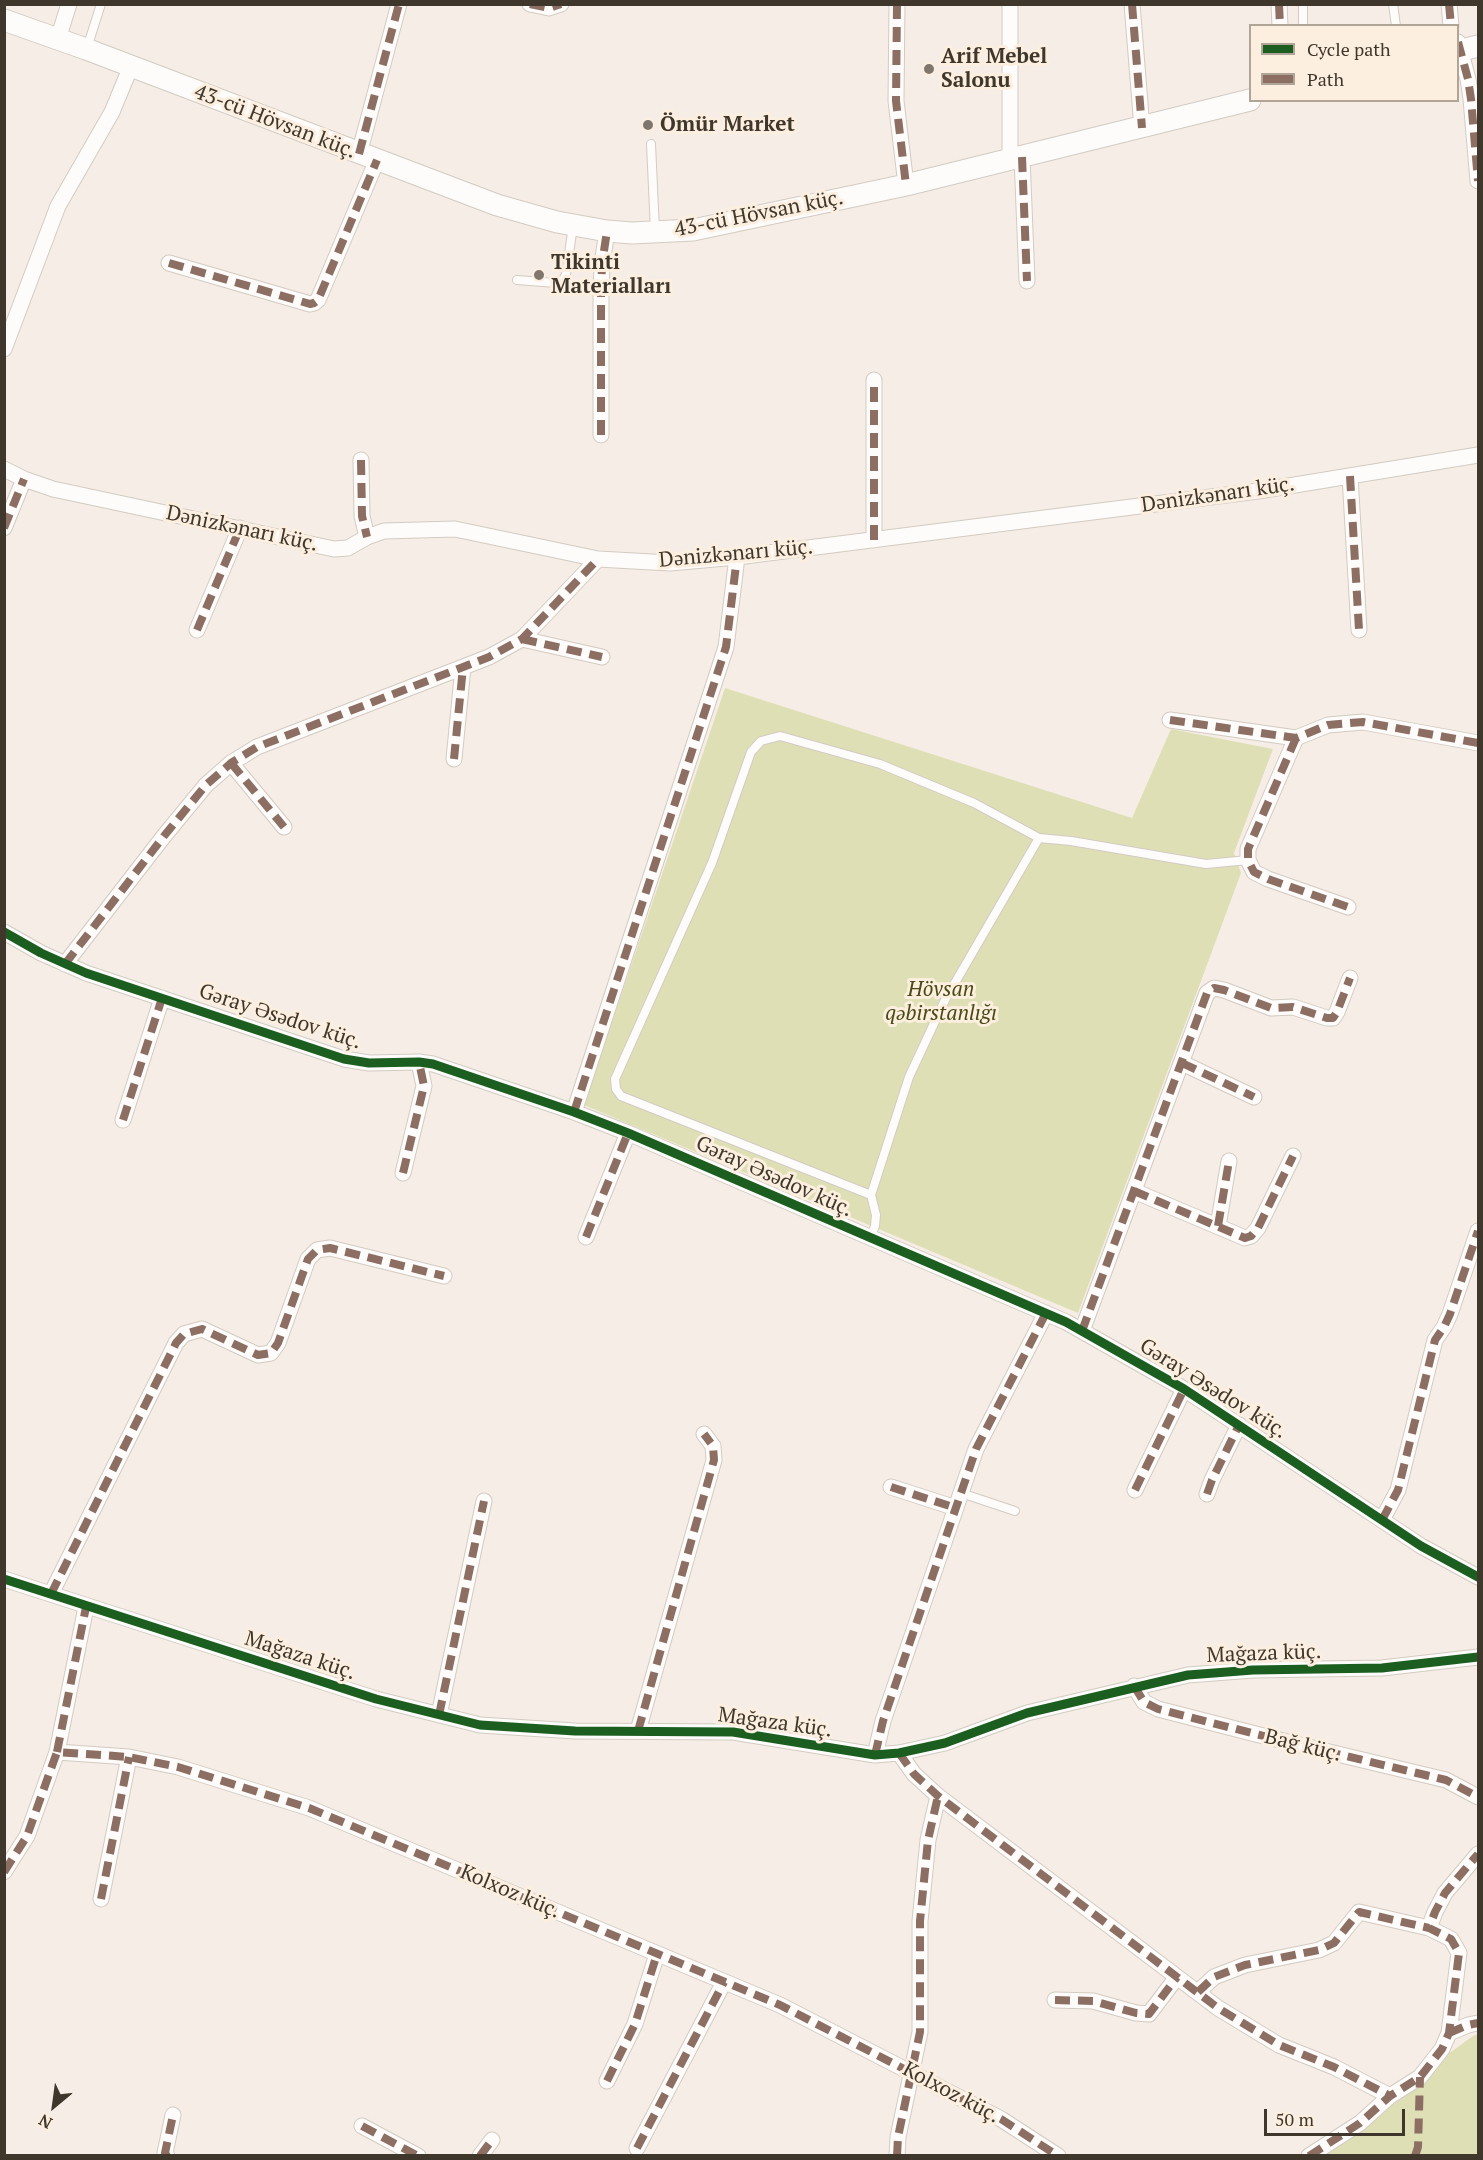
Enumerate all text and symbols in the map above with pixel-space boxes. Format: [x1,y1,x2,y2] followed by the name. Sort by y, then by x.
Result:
[1249,24,1459,102] legend
[1307,37,1391,61] text: Cycle path
[941,44,1047,94] place label: Arif Mebel Salonu
[922,62,936,76] marker: Arif Mebel Salonu
[1307,67,1344,91] text: Path
[191,80,359,164] street label: 43-cü Hövsan küç.
[660,112,795,138] place label: Ömür Market
[641,118,655,132] marker: Ömür Market
[673,185,845,243] street label: 43-cü Hövsan küç.
[551,250,671,300] place label: Tikinti Materialları
[532,268,546,282] marker: Tikinti Materialları
[1140,472,1296,518] street label: Dənizkənarı küç.
[164,501,320,557] street label: Dənizkənarı küç.
[658,535,814,573] street label: Dənizkənarı küç.
[885,977,997,1027] park label: Hövsan qəbirstanlığı
[196,979,364,1055] street label: Gəray Əsədov küç.
[692,1131,856,1223] street label: Gəray Əsədov küç.
[1135,1334,1291,1444] street label: Gəray Əsədov küç.
[241,1626,359,1686] street label: Mağaza küç.
[1206,1639,1322,1669] street label: Mağaza küç.
[716,1703,834,1743] street label: Mağaza küç.
[1262,1724,1344,1768] street label: Bağ küç.
[456,1860,564,1924] street label: Kolxoz küç.
[898,2057,1004,2129] street label: Kolxoz küç.
[24,2076,84,2136] north arrow
[1267,2097,1408,2135] scale bar
[1275,2107,1314,2131] text: 50 m
[35,2109,56,2134] text: N

